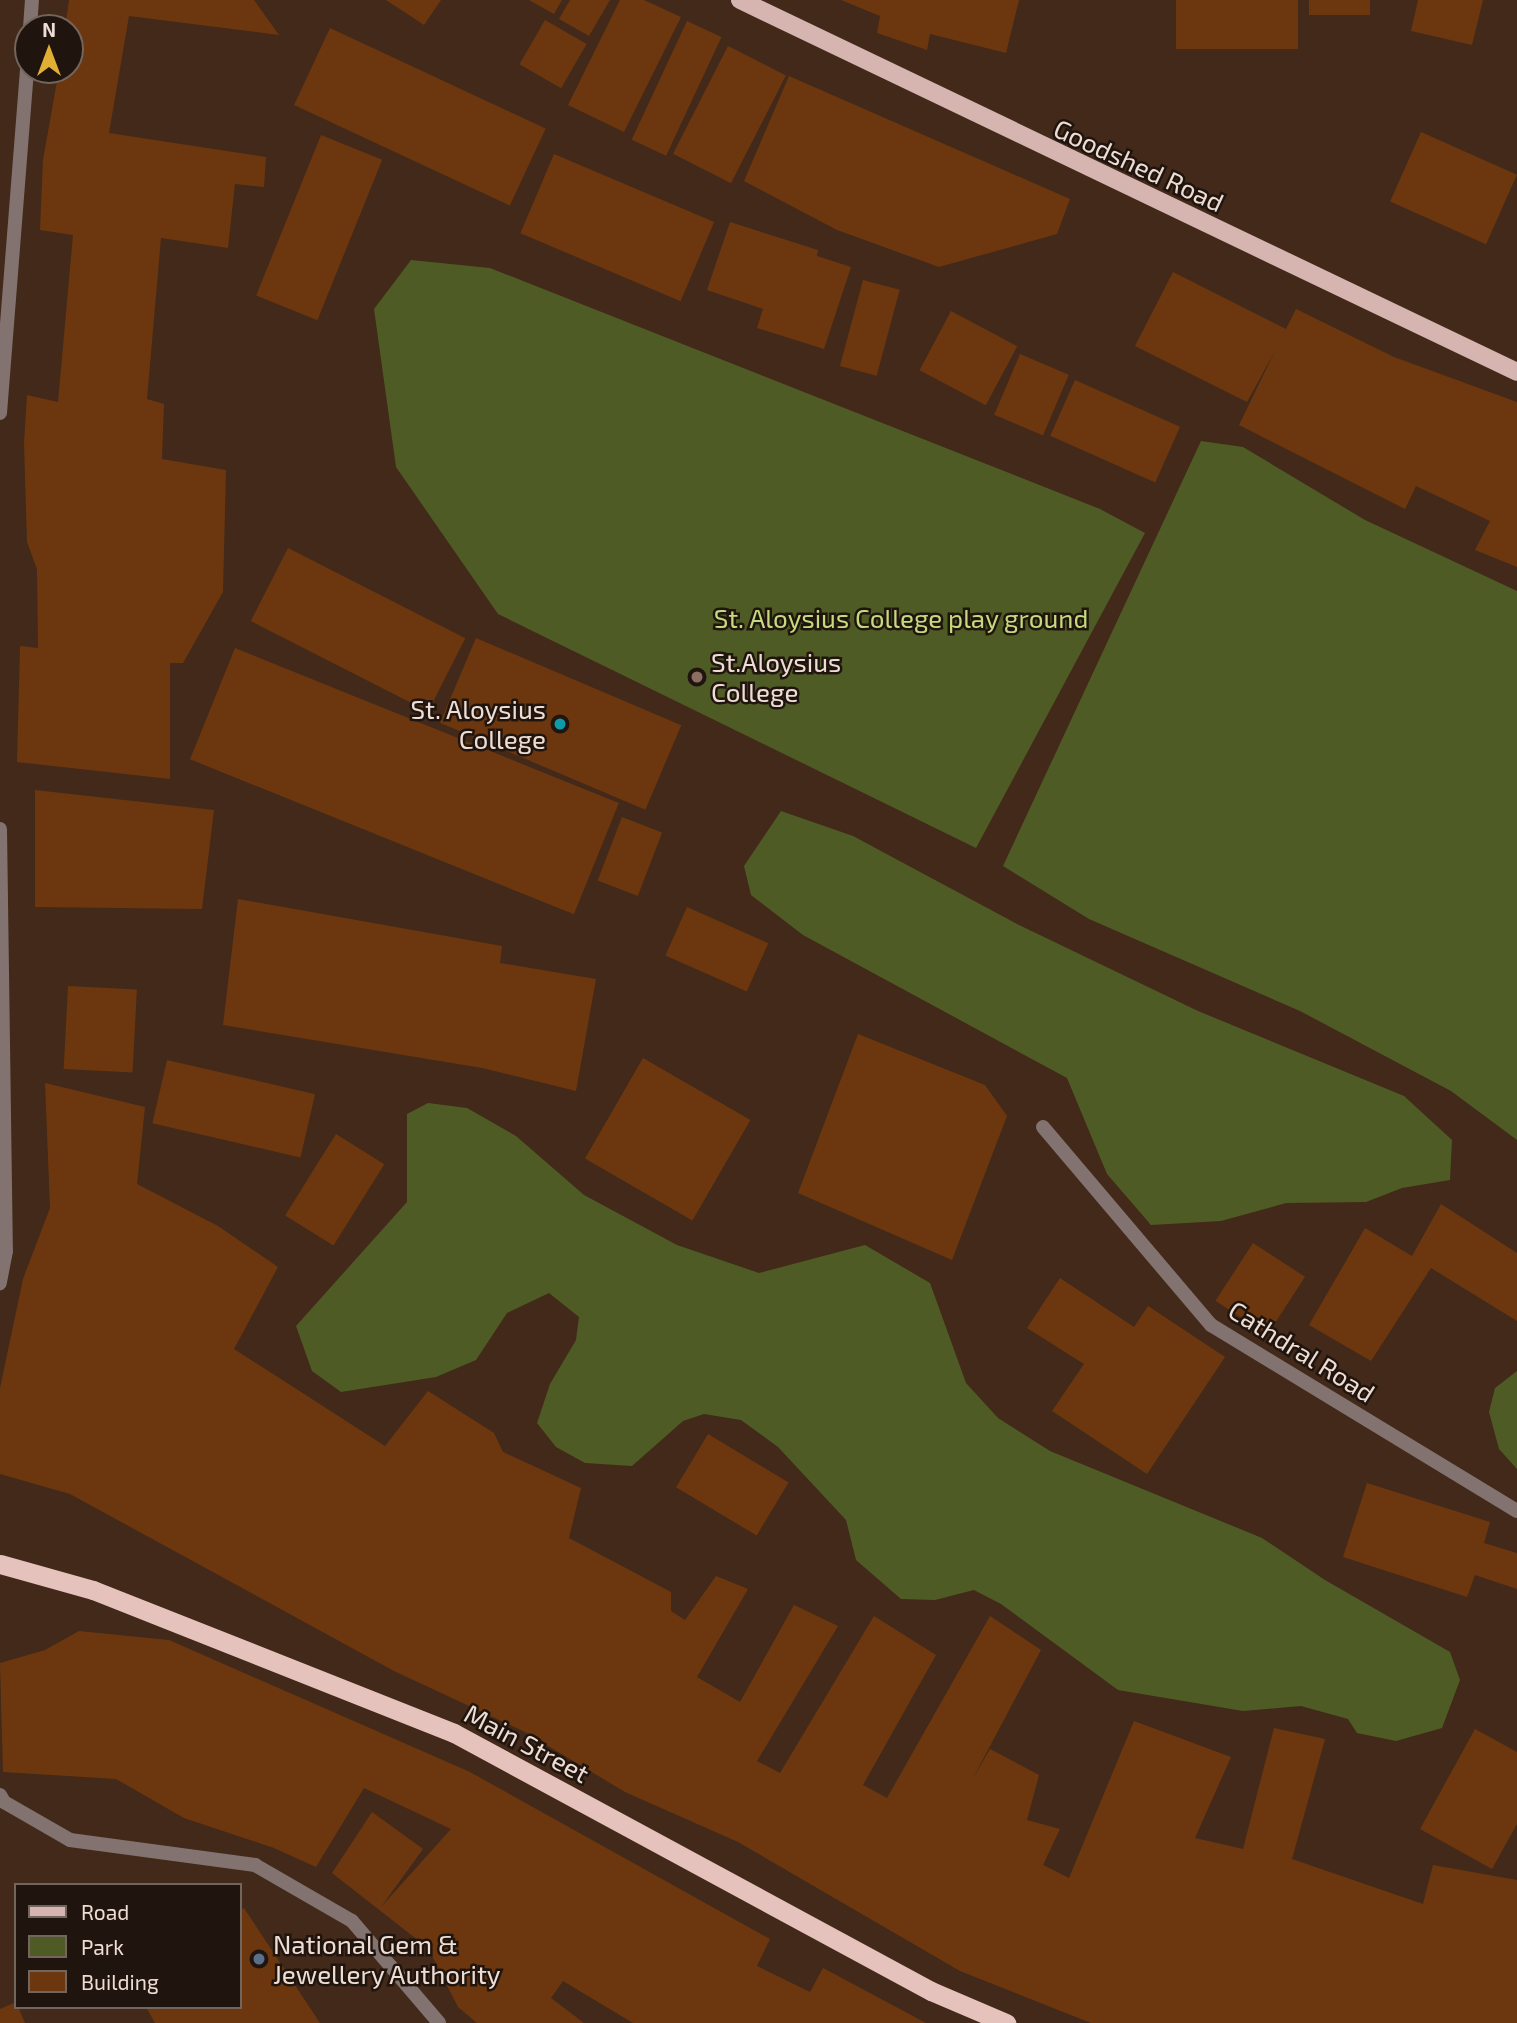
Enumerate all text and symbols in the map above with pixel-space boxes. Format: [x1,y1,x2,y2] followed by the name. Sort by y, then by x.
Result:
[14,14,84,84] north arrow
[42,18,56,41] text: N
[1049,112,1229,218] street label: Goodshed Road
[713,602,1089,634] park label: St. Aloysius College play ground
[711,646,841,708] place label: St.Aloysius College
[689,669,705,685] marker: St.Aloysius College
[410,693,546,754] place label: St. Aloysius College
[552,716,568,732] marker: St. Aloysius College
[1223,1293,1381,1409] street label: Cathdral Road
[459,1697,595,1789] street label: Main Street
[14,1883,242,2009] legend
[81,1899,129,1924] text: Road
[273,1928,502,1990] place label: National Gem & Jewellery Authority
[81,1934,124,1959] text: Park
[251,1951,267,1967] marker: National Gem & Jewellery Authority
[81,1969,159,1994] text: Building

